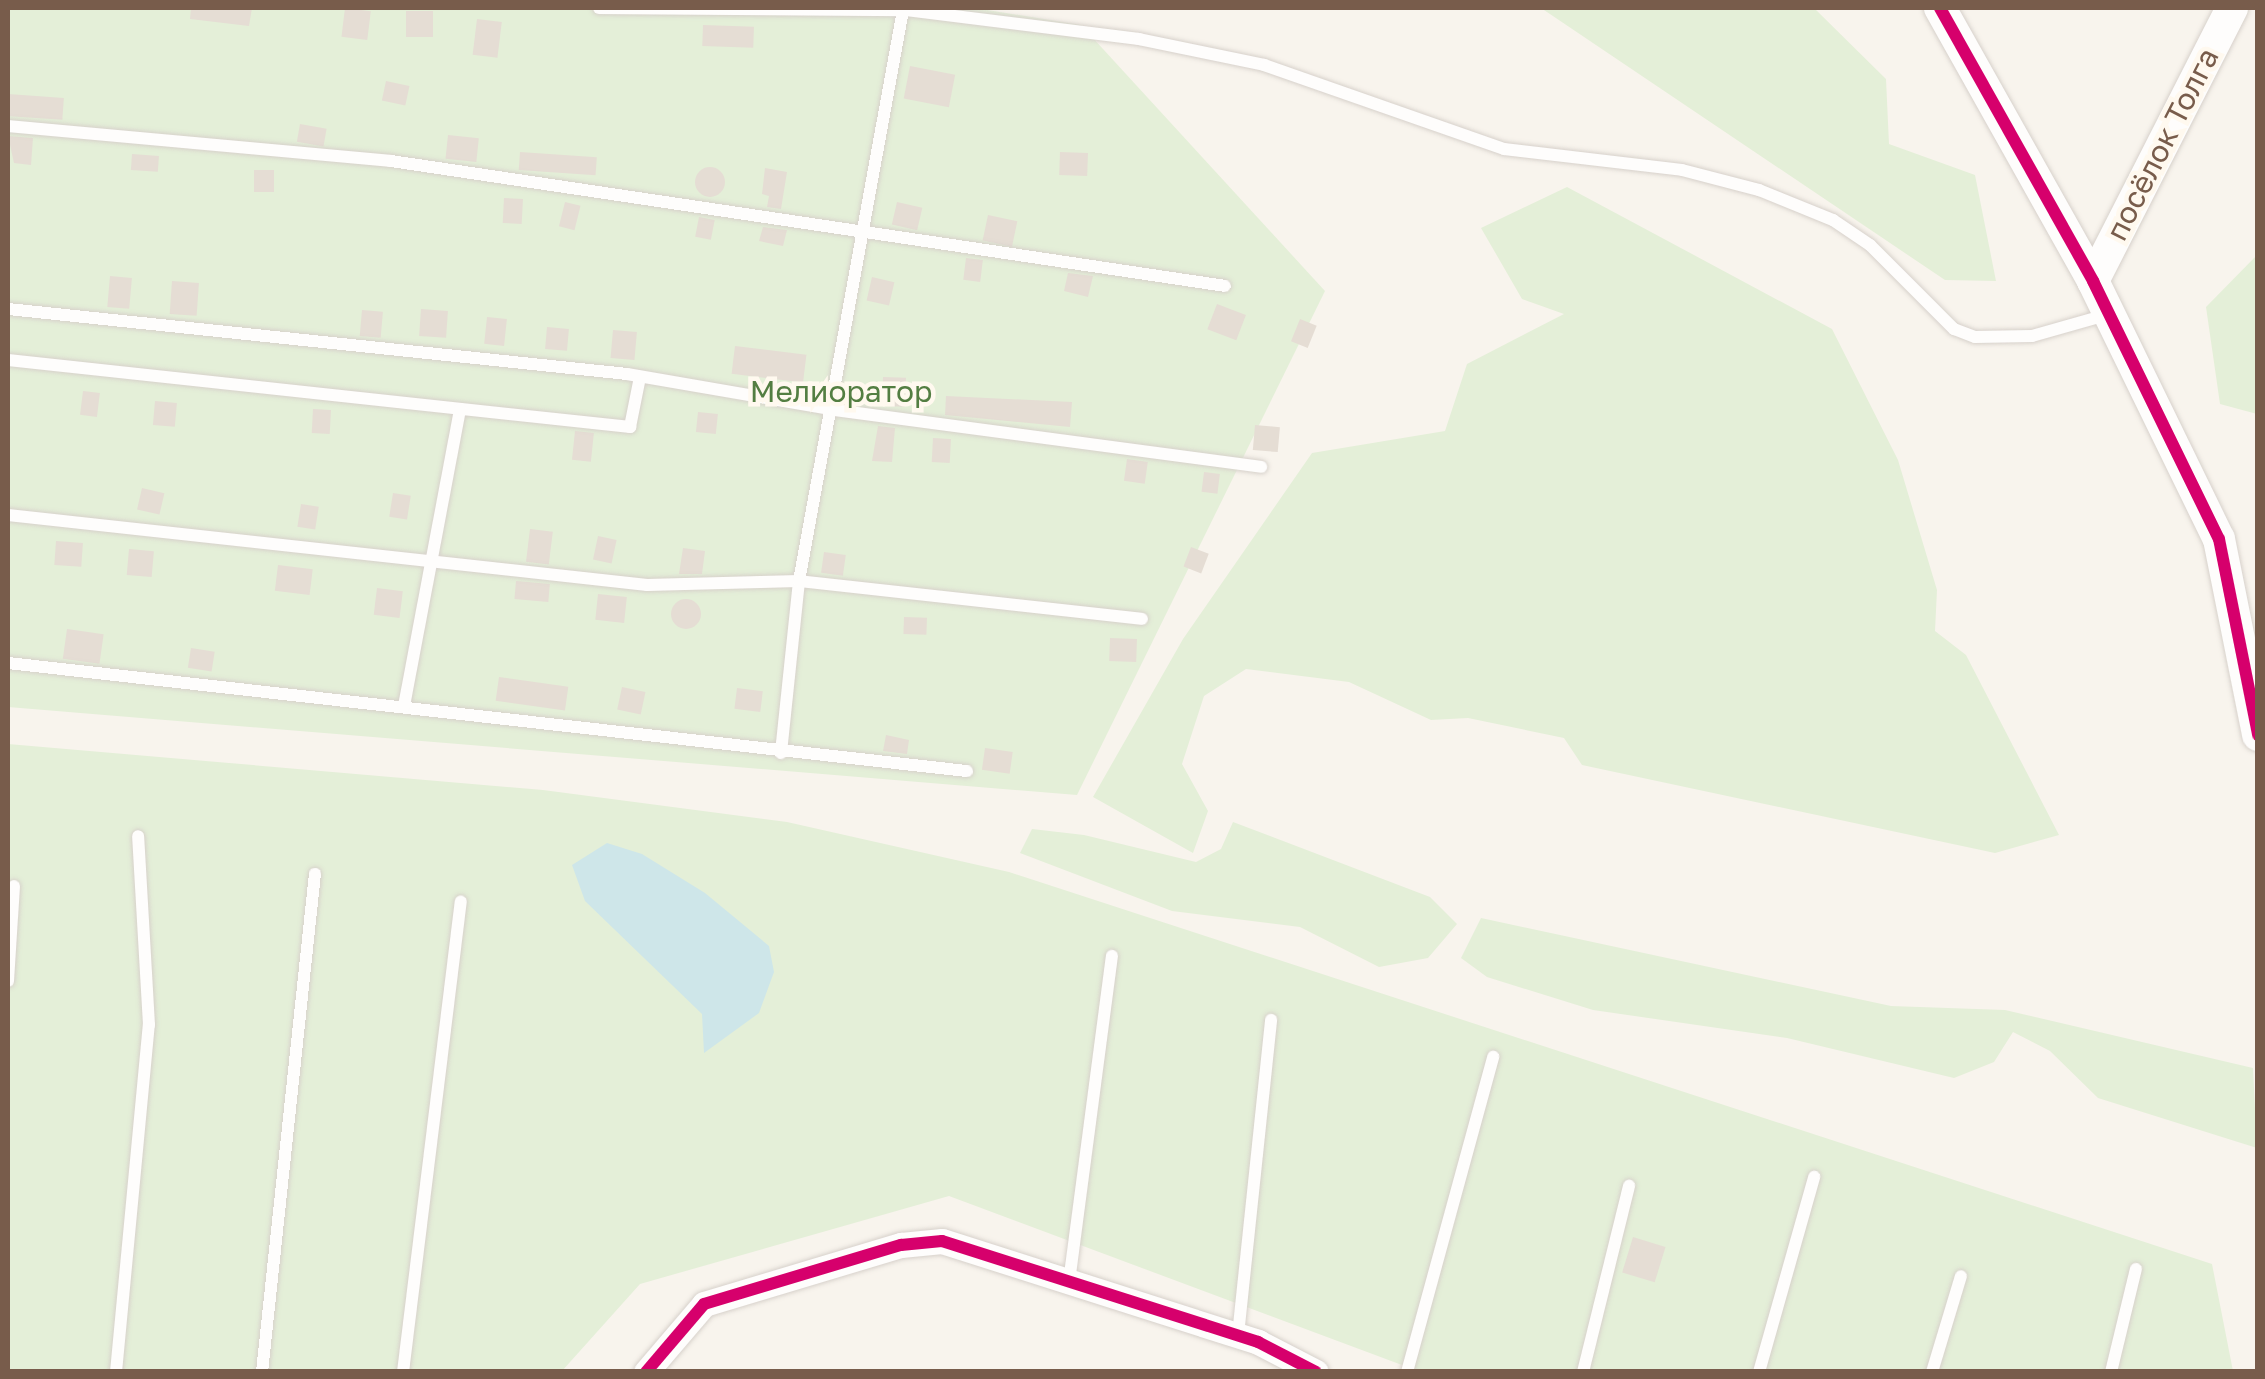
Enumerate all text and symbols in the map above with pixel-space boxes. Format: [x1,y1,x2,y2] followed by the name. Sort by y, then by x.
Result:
[2098,42,2226,246] street label: посёлок Толга
[750,373,932,409] park label: Мелиоратор

